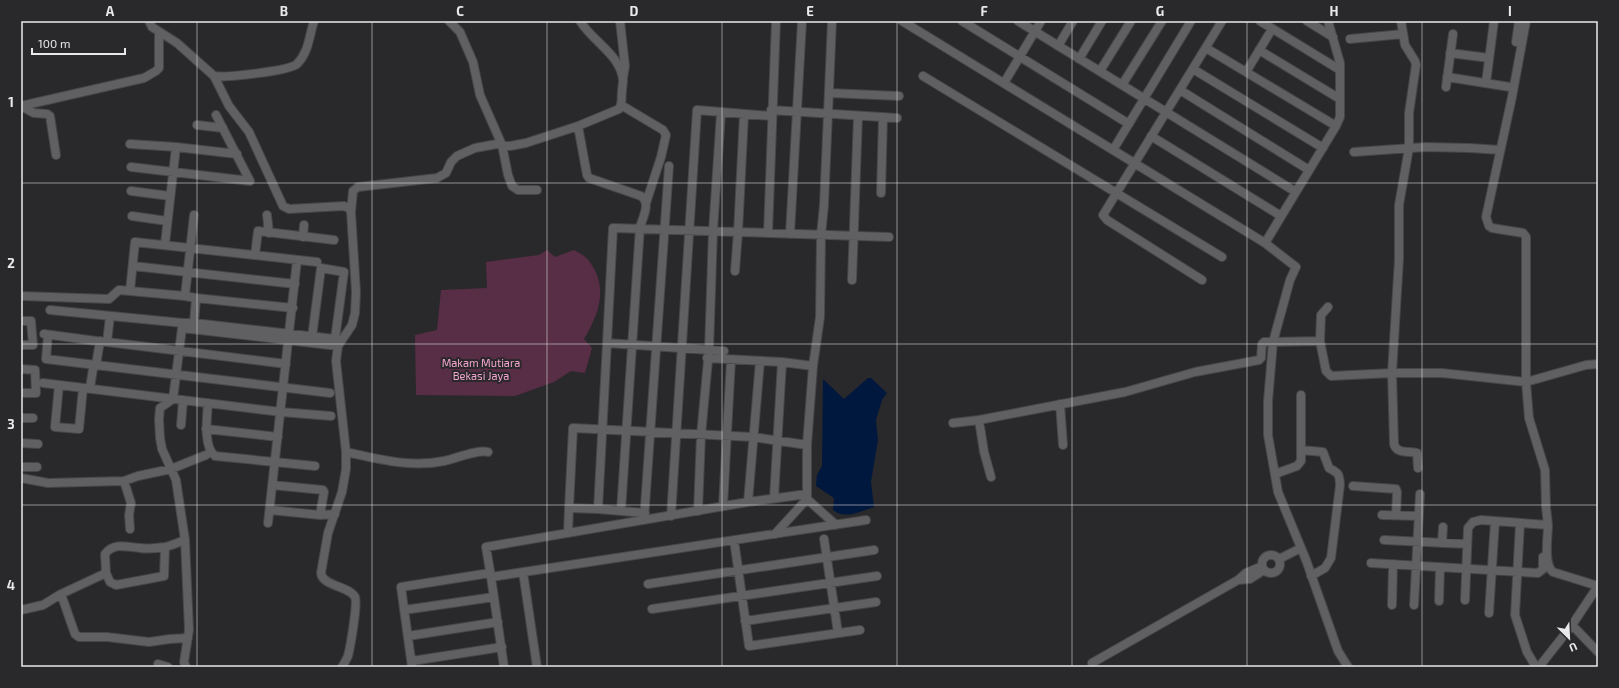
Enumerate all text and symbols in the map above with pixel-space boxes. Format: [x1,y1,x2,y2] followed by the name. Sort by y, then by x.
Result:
[106,3,115,19] text: A
[280,3,288,19] text: B
[456,3,464,19] text: C
[630,3,639,19] text: D
[806,3,814,19] text: E
[980,3,988,19] text: F
[1156,3,1164,19] text: G
[1330,3,1339,19] text: H
[1508,3,1512,19] text: I
[32,30,125,56] scale bar
[38,36,70,50] text: 100 m
[8,94,14,110] text: 1
[7,255,15,271] text: 2
[442,356,520,382] park label: Makam Mutiara Bekasi Jaya
[7,416,15,432] text: 3
[7,577,15,593] text: 4
[1549,618,1589,658] north arrow
[1567,640,1579,655] text: U

